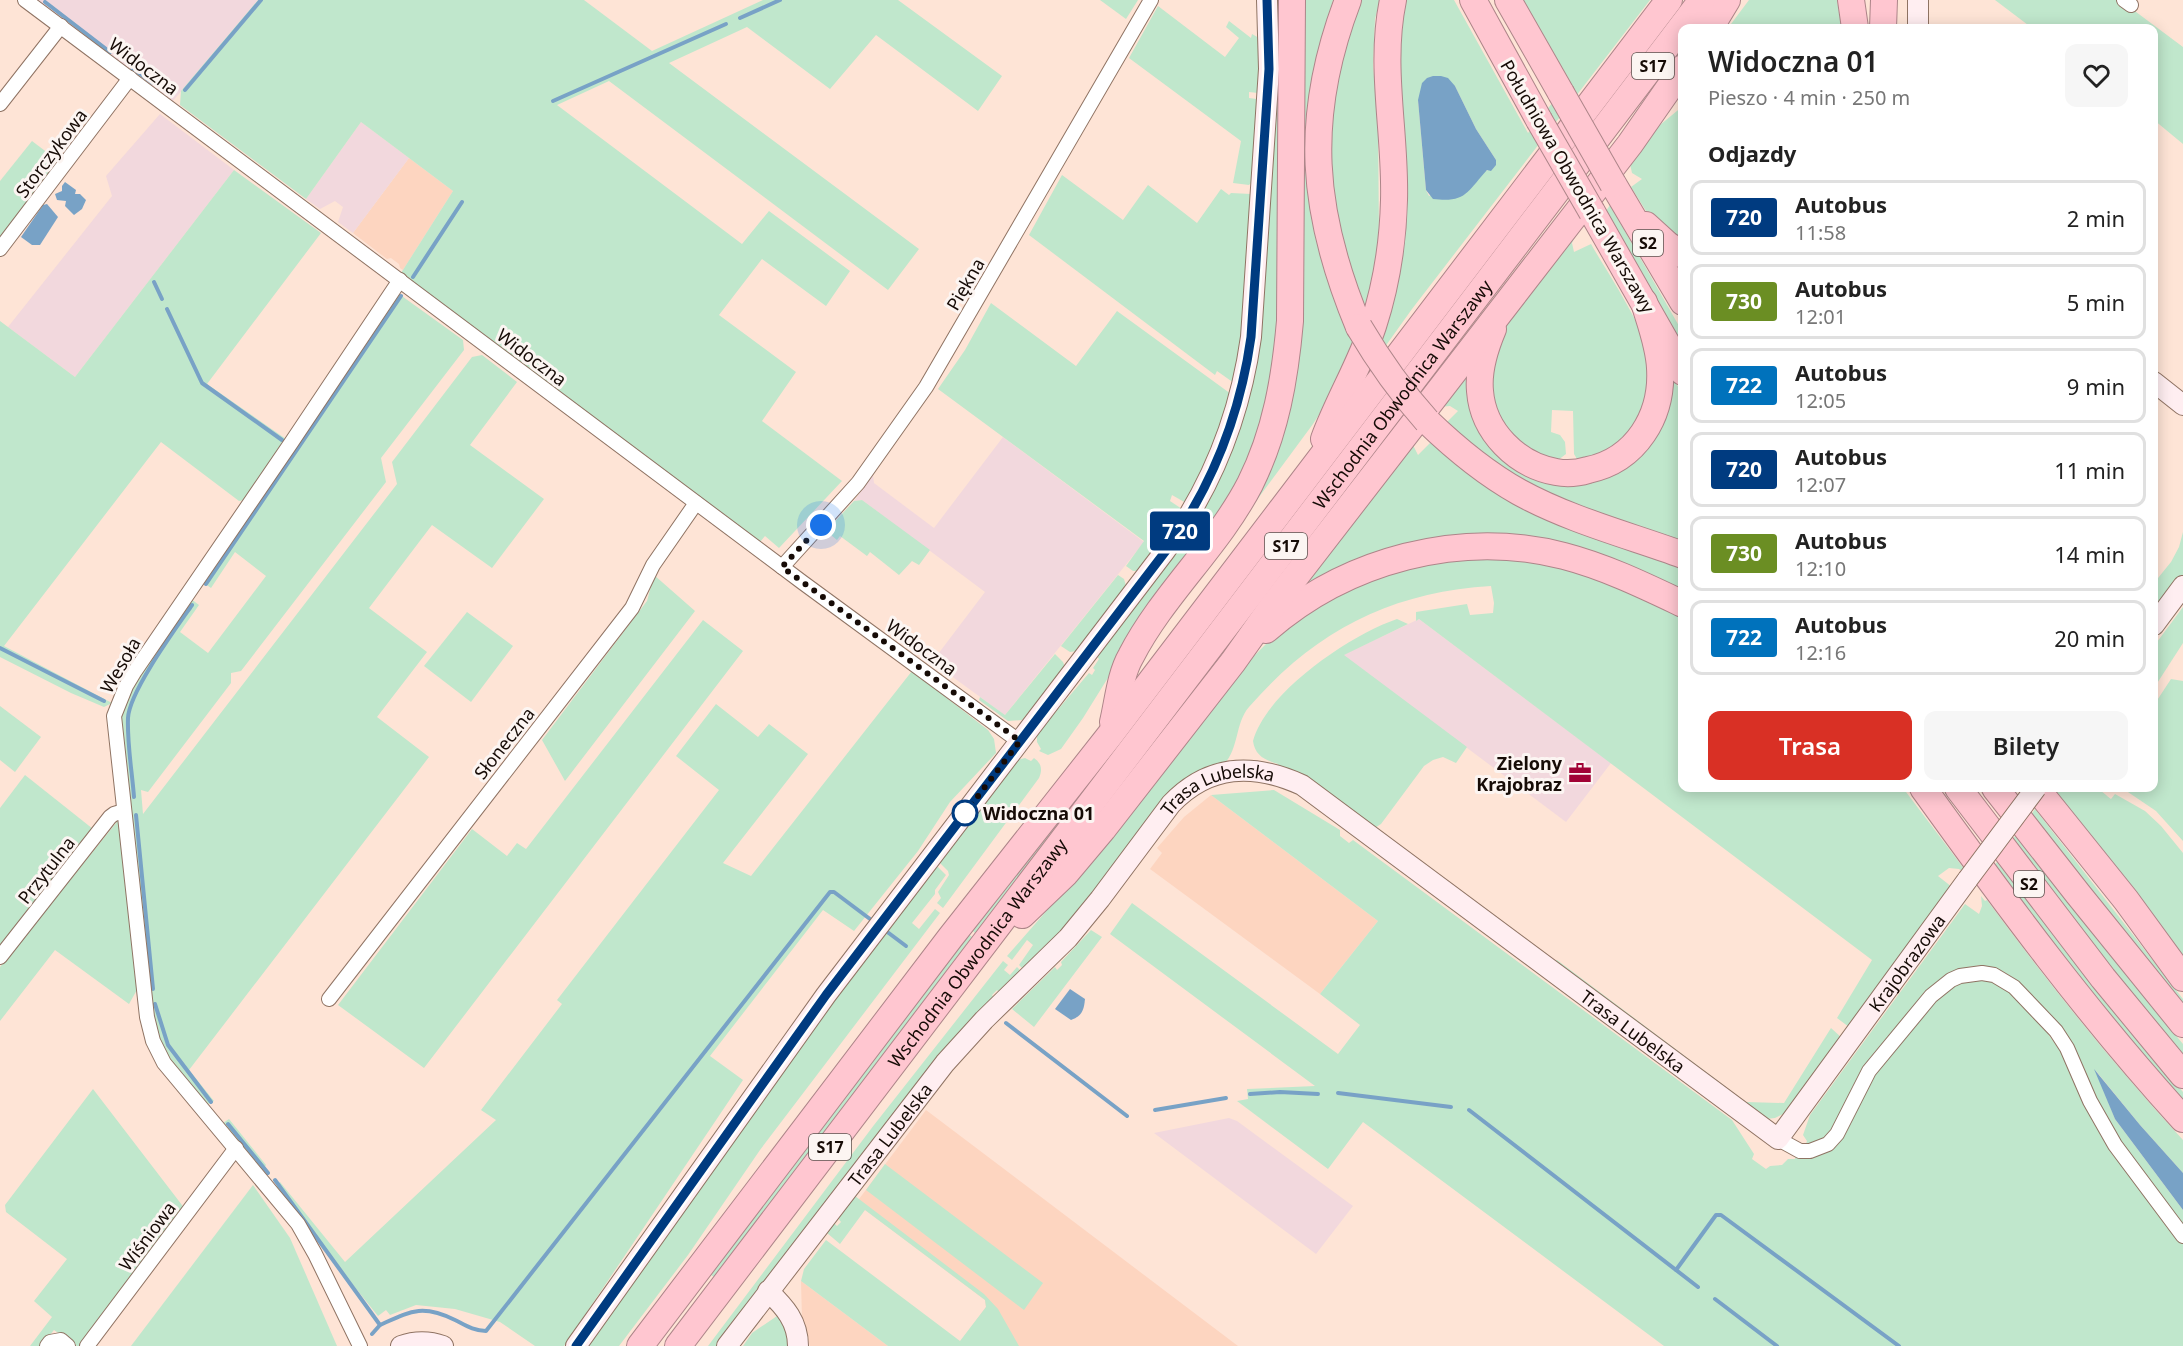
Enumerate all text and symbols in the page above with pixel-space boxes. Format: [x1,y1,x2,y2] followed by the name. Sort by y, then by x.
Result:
[104,32,184,100] street label: Widoczna
[1708,42,1879,80] text: Widoczna 01
[2065,44,2128,107] button: heart
[1632,53,1674,79] road number: S17
[1496,55,1661,318] street label: Południowa Obwodnica Warszawy
[1708,84,1910,111] text: Pieszo · 4 min · 250 m
[10,104,92,202] street label: Storczykowa
[1708,138,1796,168] text: Odjazdy
[1795,189,1887,219] text: Autobus
[1726,203,1762,231] text: 720
[2067,203,2125,233] text: 2 min
[1795,219,1846,246] text: 11:58
[1633,230,1663,256] road number: S2
[940,254,990,314] street label: Piękna
[1795,273,1887,303] text: Autobus
[1307,274,1498,514] street label: Wschodnia Obwodnica Warszawy
[1726,287,1762,315] text: 730
[2067,287,2125,317] text: 5 min
[1795,303,1846,330] text: 12:01
[492,323,572,391] street label: Widoczna
[1795,357,1887,387] text: Autobus
[1726,371,1762,399] text: 722
[2067,371,2125,401] text: 9 min
[1795,387,1846,414] text: 12:05
[1795,441,1887,471] text: Autobus
[1726,455,1762,483] text: 720
[2054,455,2125,485] text: 11 min
[1795,471,1846,498] text: 12:07
[806,510,836,540] your location
[1146,512,1214,550] line badge: 720
[1162,517,1198,545] text: 720
[1795,525,1887,555] text: Autobus
[1265,533,1307,559] road number: S17
[1726,539,1762,567] text: 730
[2054,539,2125,569] text: 14 min
[1795,555,1846,582] text: 12:10
[1795,609,1887,639] text: Autobus
[882,613,962,681] street label: Widoczna
[1726,623,1762,651] text: 722
[2054,623,2125,653] text: 20 min
[94,633,146,697] street label: Wesoła
[1795,639,1846,666] text: 12:16
[468,702,540,784] street label: Słoneczna
[1708,711,1912,780] button: Trasa
[1924,711,2128,780] button: Bilety
[1476,751,1563,796] place label: Zielony Krajobraz
[1155,759,1277,820] street label: Trasa Lubelska
[1567,760,1593,786] office icon: Zielony Krajobraz
[952,800,978,826] marker: Widoczna 01
[983,801,1094,825] place label: Widoczna 01
[12,831,80,909] street label: Przytulna
[882,833,1073,1072] street label: Wschodnia Obwodnica Warszawy
[2014,871,2044,897] road number: S2
[1863,909,1951,1016] street label: Krajobrazowa
[1576,984,1690,1078] street label: Trasa Lubelska
[842,1078,937,1191] street label: Trasa Lubelska
[809,1134,851,1160] road number: S17
[113,1197,181,1275] street label: Wiśniowa

